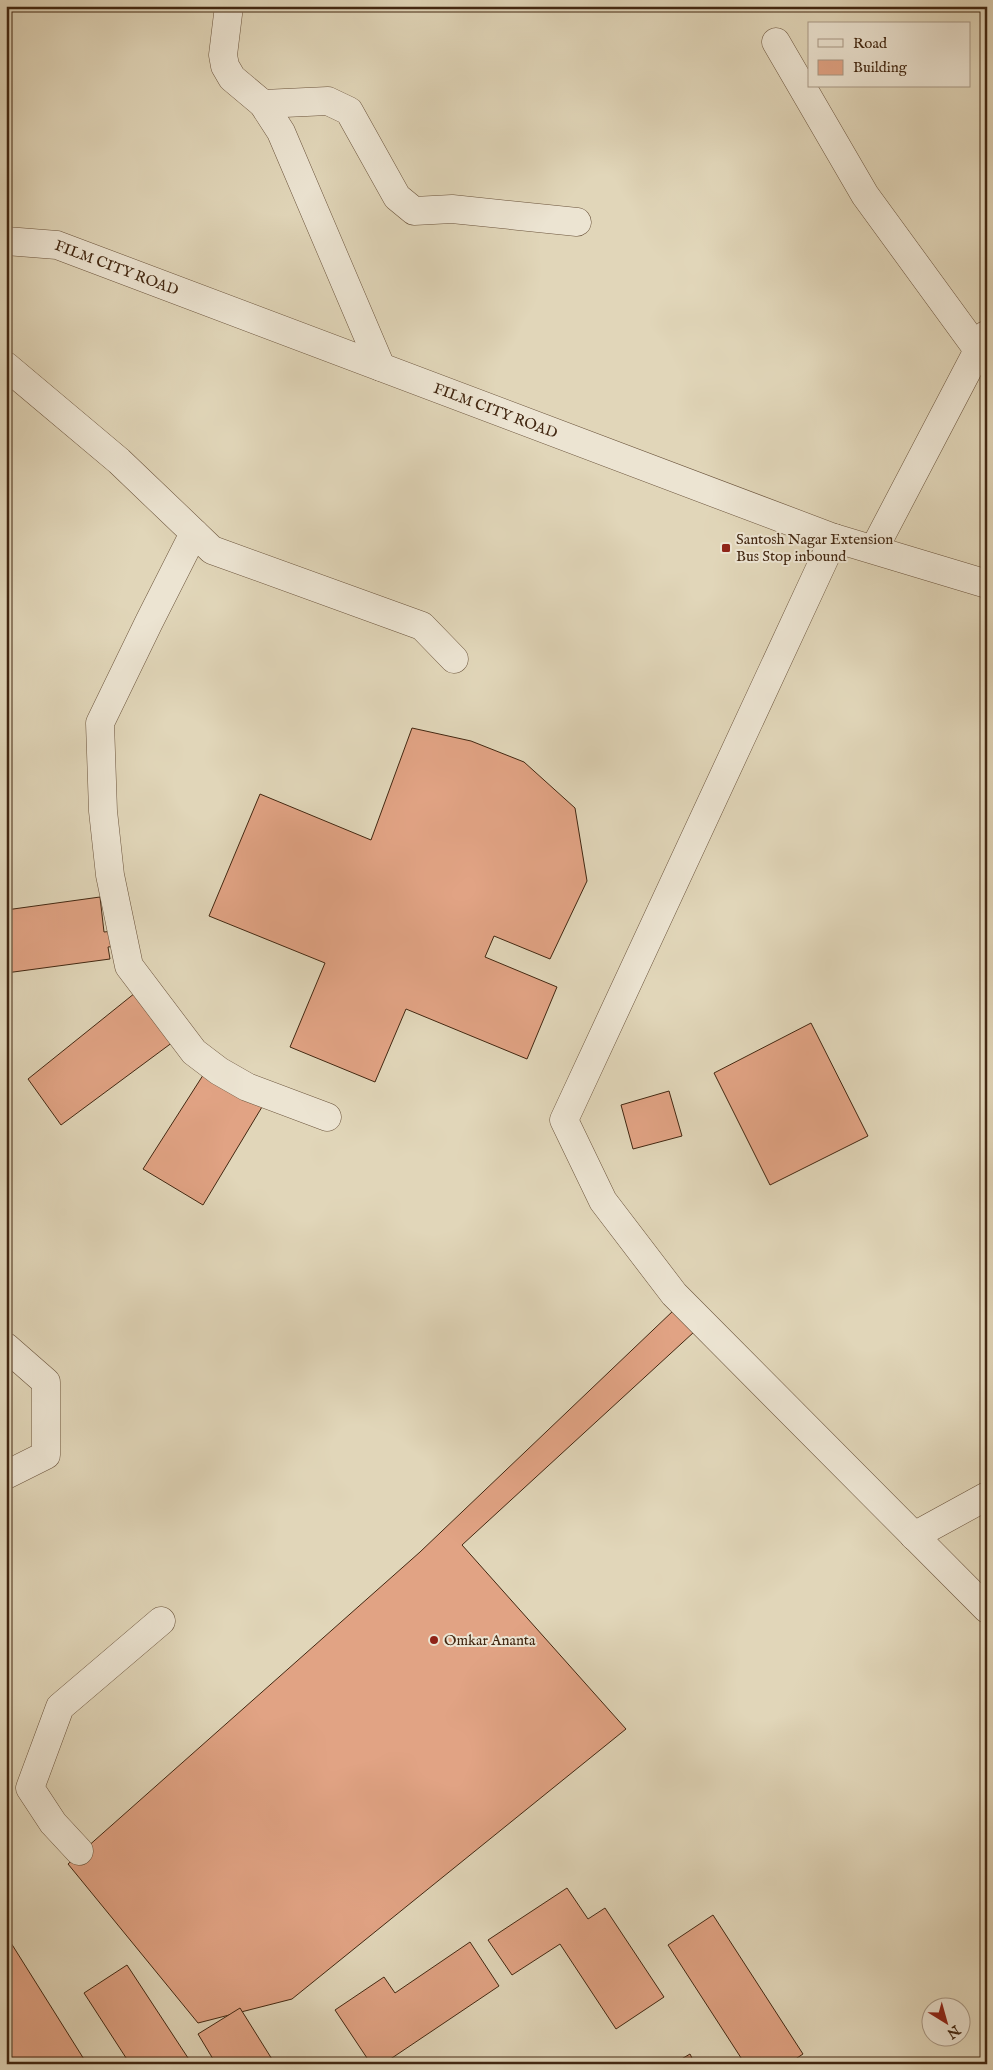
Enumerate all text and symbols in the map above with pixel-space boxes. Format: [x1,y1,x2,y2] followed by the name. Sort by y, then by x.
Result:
[808,22,970,88] legend
[853,34,888,53] text: Road
[853,58,908,77] text: Building
[52,236,181,300] street label: FILM CITY ROAD
[431,379,560,443] street label: FILM CITY ROAD
[736,530,893,566] place label: Santosh Nagar Extension Bus Stop inbound
[720,542,732,554] marker: Santosh Nagar Extension Bus Stop inbound
[444,1631,536,1650] place label: Omkar Ananta
[428,1634,440,1646] marker: Omkar Ananta
[920,1998,970,2048] north arrow
[943,2020,964,2042] text: N

